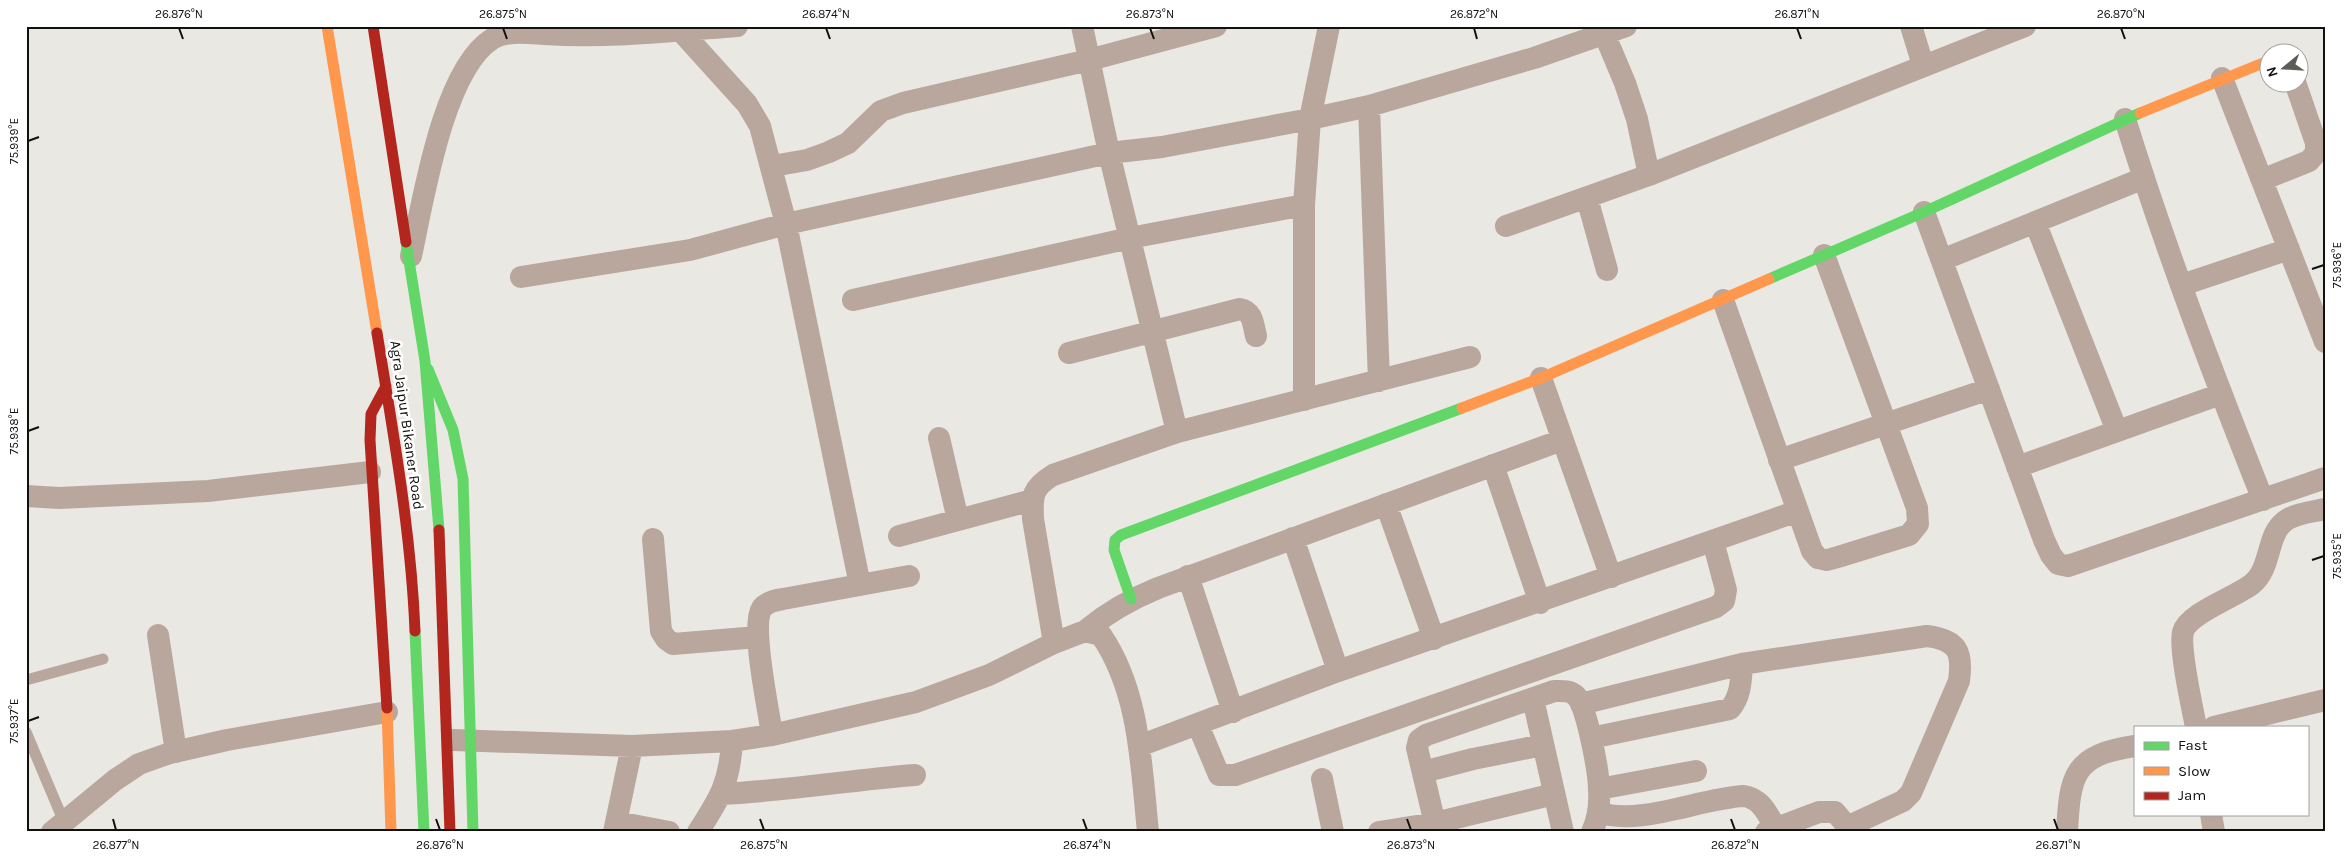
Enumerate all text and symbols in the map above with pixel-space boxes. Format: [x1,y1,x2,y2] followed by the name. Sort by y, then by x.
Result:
[155,7,203,21] text: 26.876°N
[479,7,527,21] text: 26.875°N
[802,7,850,21] text: 26.874°N
[1126,7,1174,21] text: 26.873°N
[1450,7,1498,21] text: 26.872°N
[1774,7,1820,21] text: 26.871°N
[2097,7,2145,21] text: 26.870°N
[2258,42,2308,92] north arrow
[2262,64,2282,79] text: N
[7,118,21,164] text: 75.939°E
[2330,242,2344,288] text: 75.936°E
[386,339,428,511] street label: Agra Jaipur Bikaner Road
[7,408,21,454] text: 75.938°E
[2330,533,2344,579] text: 75.935°E
[7,698,21,744] text: 75.937°E
[2134,726,2308,816] legend
[2178,736,2208,754] text: Fast
[2178,762,2210,780] text: Slow
[2178,786,2206,804] text: Jam
[93,838,139,852] text: 26.877°N
[416,838,464,852] text: 26.876°N
[740,838,788,852] text: 26.875°N
[1063,838,1111,852] text: 26.874°N
[1387,838,1435,852] text: 26.873°N
[1711,838,1759,852] text: 26.872°N
[2035,838,2081,852] text: 26.871°N

